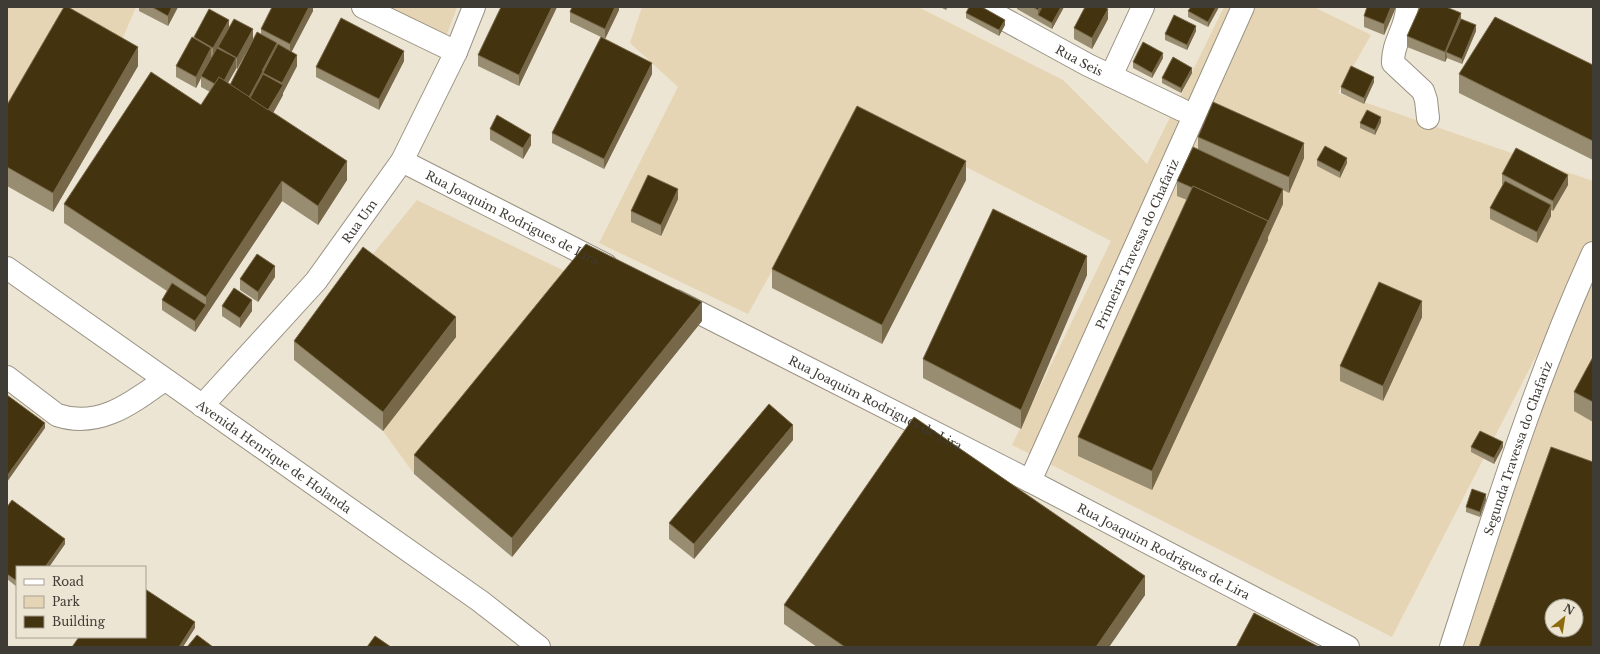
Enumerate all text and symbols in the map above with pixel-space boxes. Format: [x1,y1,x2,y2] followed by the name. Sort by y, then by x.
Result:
[1053,41,1106,79] street label: Rua Seis
[1092,156,1181,331] street label: Primeira Travessa do Chafariz
[423,167,602,268] street label: Rua Joaquim Rodrigues de Lira
[338,196,380,246] street label: Rua Um
[786,352,965,453] street label: Rua Joaquim Rodrigues de Lira
[1480,358,1555,537] street label: Segunda Travessa do Chafariz
[193,396,355,516] street label: Avenida Henrique de Holanda
[1075,500,1253,602] street label: Rua Joaquim Rodrigues de Lira
[16,566,146,638] legend
[52,574,84,589] text: Road
[52,594,80,609] text: Park
[1544,598,1584,638] north arrow
[1561,601,1578,618] text: N
[52,614,106,629] text: Building

